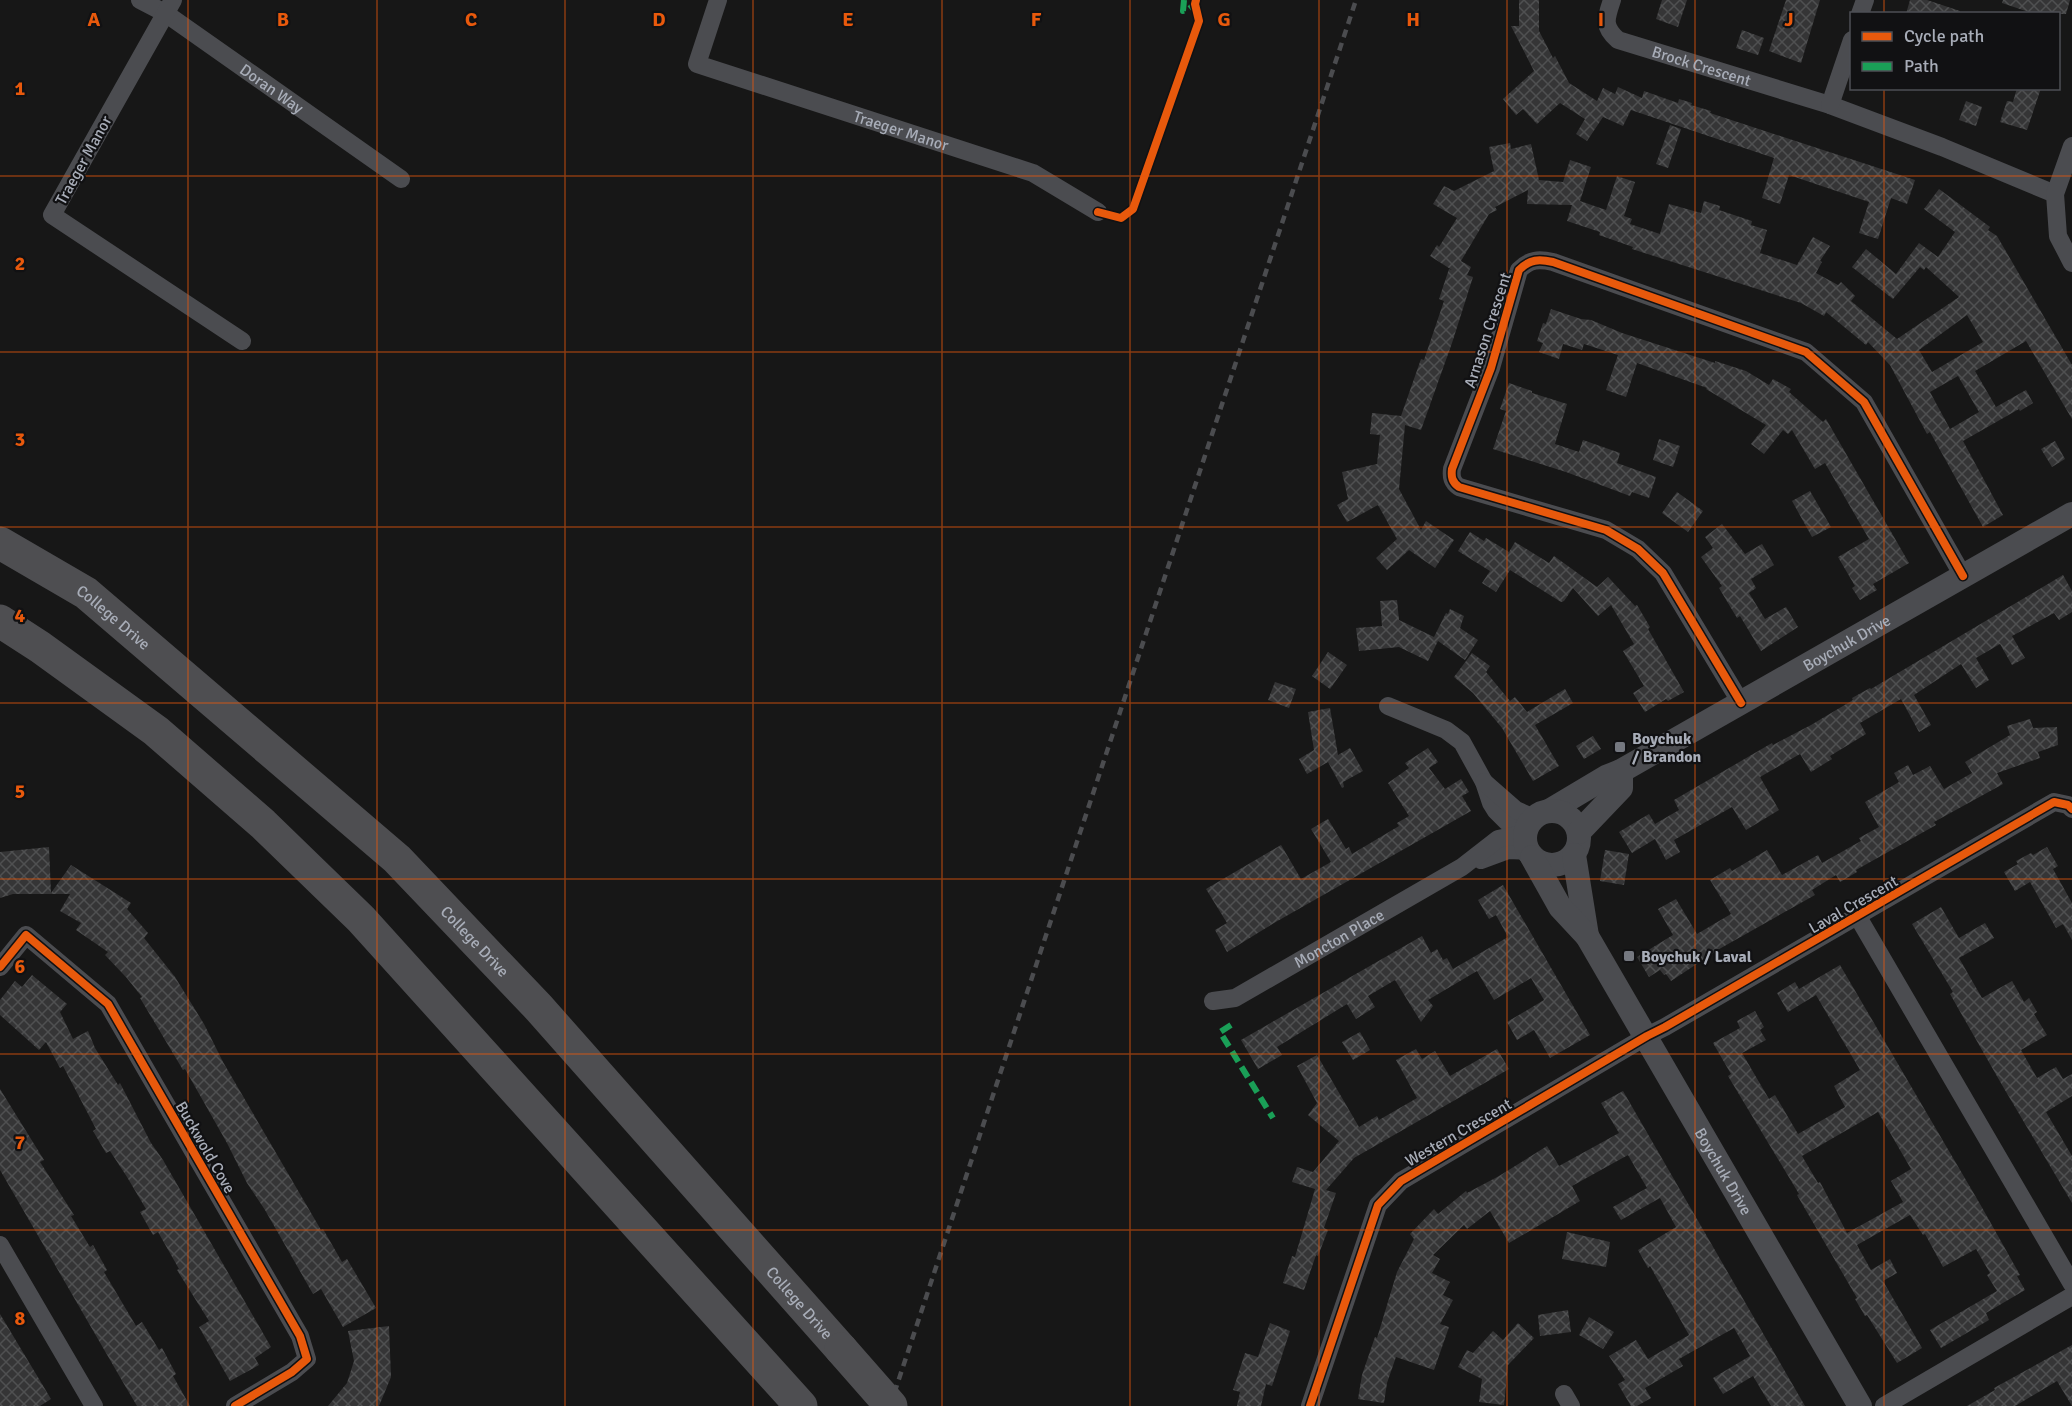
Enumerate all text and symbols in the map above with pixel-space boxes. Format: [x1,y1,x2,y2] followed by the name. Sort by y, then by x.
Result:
[88,7,101,32] text: A
[277,7,289,32] text: B
[465,7,477,32] text: C
[652,7,666,32] text: D
[842,7,854,32] text: E
[1031,7,1042,32] text: F
[1217,7,1231,32] text: G
[1406,7,1420,32] text: H
[1598,7,1604,32] text: I
[1784,7,1794,32] text: J
[1850,12,2060,90] legend
[1904,25,1984,47] text: Cycle path
[1649,42,1754,91] street label: Brock Crescent
[1904,55,1939,77] text: Path
[236,60,308,119] street label: Doran Way
[15,76,26,101] text: 1
[851,106,951,156] street label: Traeger Manor
[51,112,117,209] street label: Traeger Manor
[15,251,25,276] text: 2
[1460,270,1516,391] street label: Arnason Crescent
[15,427,25,452] text: 3
[73,581,154,655] street label: College Drive
[15,603,26,628] text: 4
[1800,611,1894,676] street label: Boychuk Drive
[1632,729,1702,767] place label: Boychuk / Brandon
[1613,740,1627,754] marker: Boychuk / Brandon
[15,779,25,804] text: 5
[1805,871,1902,938] street label: Laval Crescent
[436,902,513,981] street label: College Drive
[1291,905,1388,973] street label: Moncton Place
[1641,947,1752,967] place label: Boychuk / Laval
[1622,949,1636,963] marker: Boychuk / Laval
[15,954,26,979] text: 6
[1402,1094,1516,1171] street label: Western Crescent
[171,1098,240,1197] street label: Buckwold Cove
[1690,1125,1756,1219] street label: Boychuk Drive
[15,1130,26,1155] text: 7
[762,1263,837,1344] street label: College Drive
[15,1306,26,1331] text: 8

